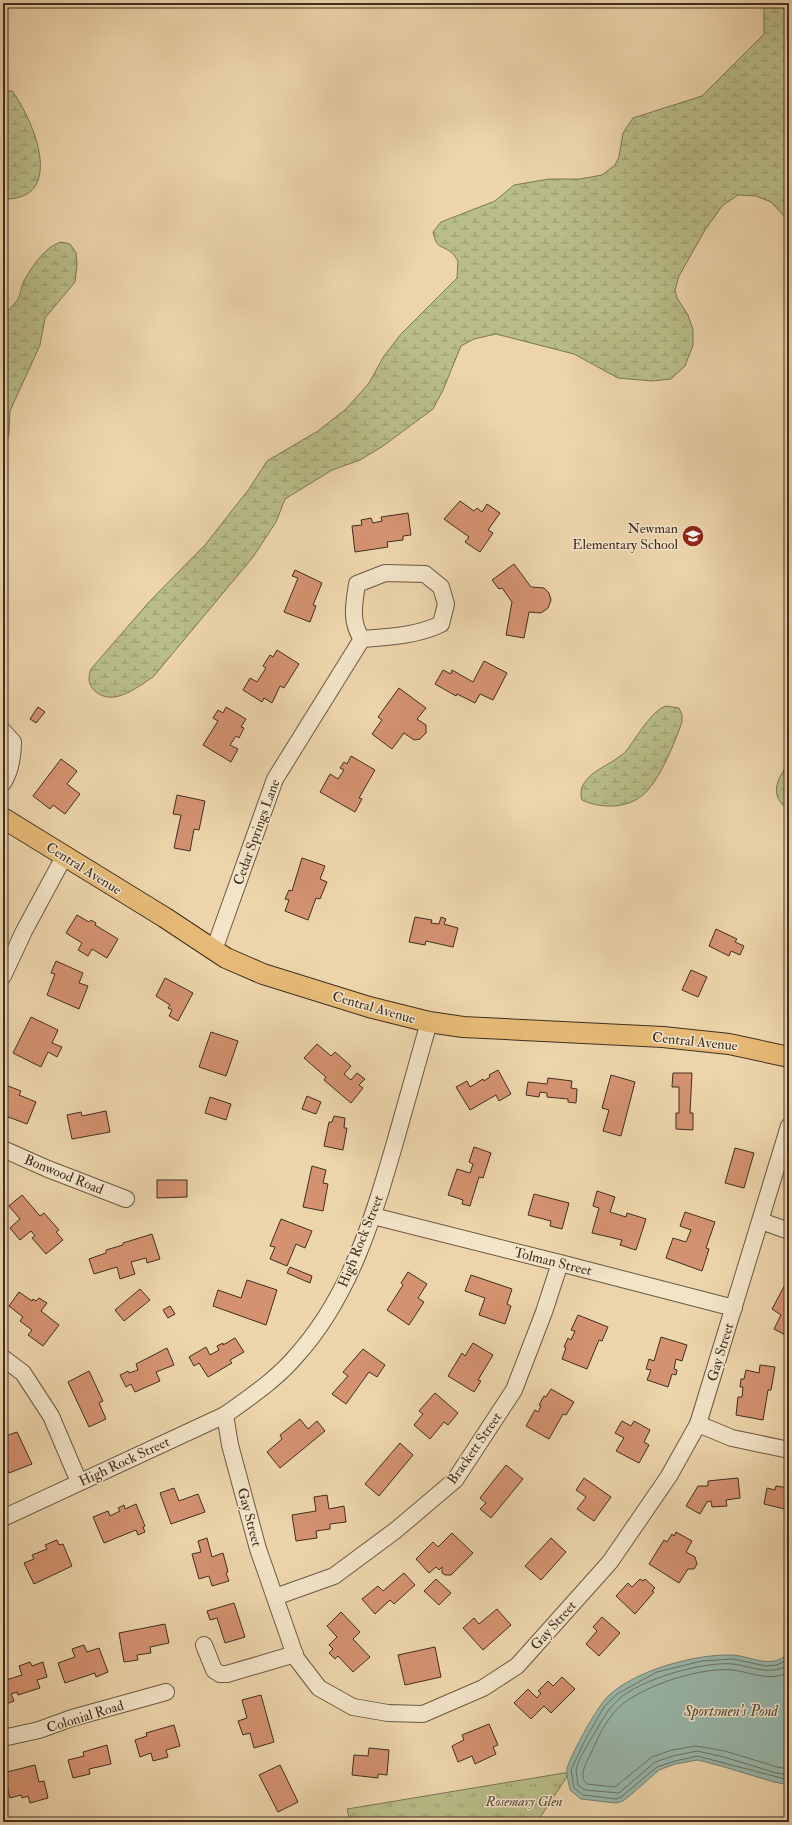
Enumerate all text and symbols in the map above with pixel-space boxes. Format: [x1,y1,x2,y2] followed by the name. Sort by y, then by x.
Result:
[572,520,678,554] place label: Newman Elementary School
[680,523,706,549] school or university icon: Newman Elementary School
[229,777,285,888] street label: Cedar Springs Lane
[43,838,125,898] street label: Central Avenue
[330,987,418,1028] street label: Central Avenue
[651,1029,739,1054] street label: Central Avenue
[22,1151,106,1198] street label: Bonwood Road
[334,1192,387,1290] street label: High Rock Street
[512,1244,594,1279] street label: Tolman Street
[704,1320,739,1384] street label: Gay Street
[443,1409,506,1487] street label: Brackett Street
[76,1433,173,1490] street label: High Rock Street
[233,1486,266,1549] street label: Gay Street
[527,1597,581,1654] street label: Gay Street
[45,1697,126,1736] street label: Colonial Road
[683,1702,780,1721] water label: Sportsmen's Pond
[485,1793,563,1810] park label: Rosemary Glen

